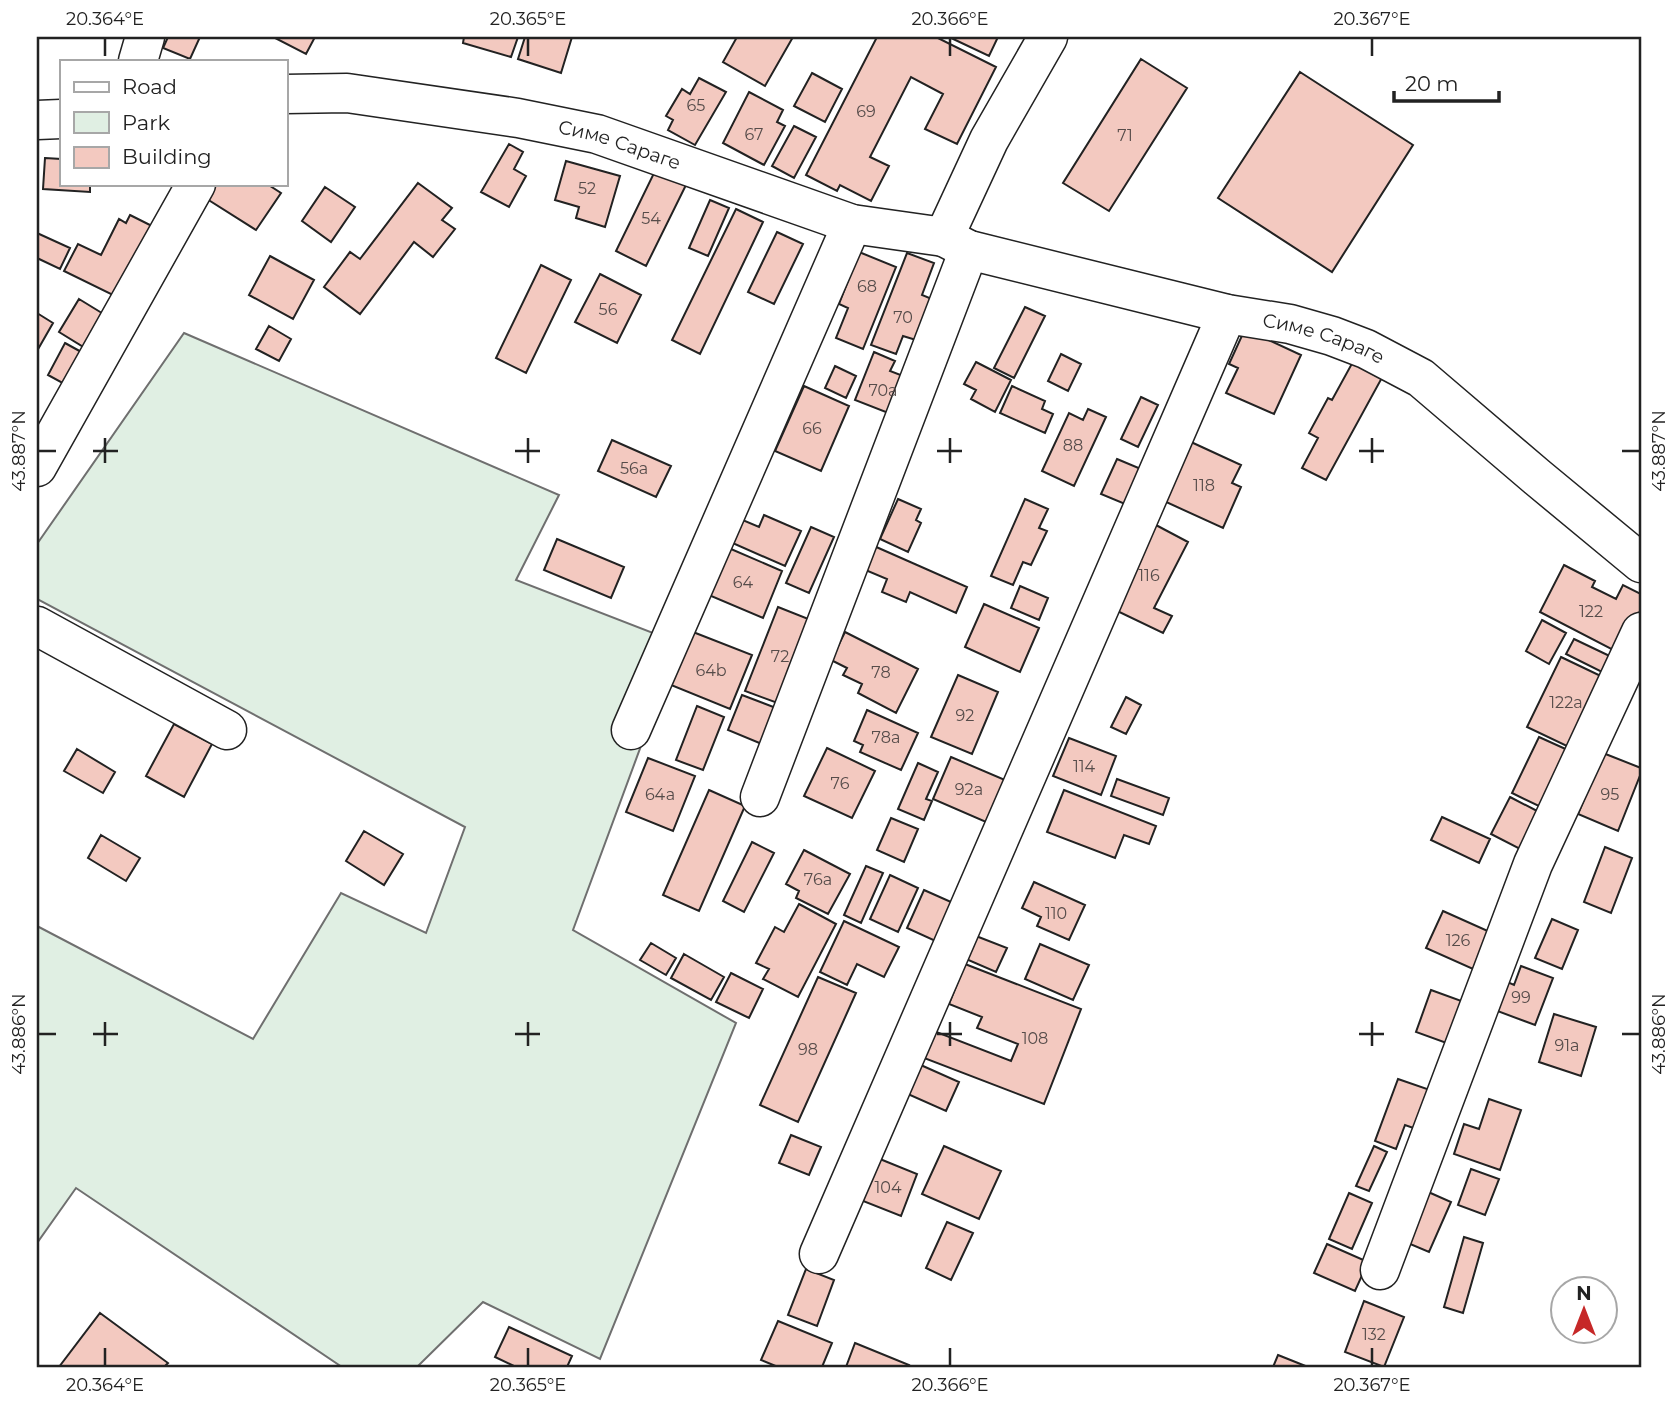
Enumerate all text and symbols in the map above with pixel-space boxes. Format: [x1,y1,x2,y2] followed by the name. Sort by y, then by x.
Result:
[66,8,144,30] text: 20.364°E
[490,8,566,30] text: 20.365°E
[911,8,989,30] text: 20.366°E
[1333,8,1411,30] text: 20.367°E
[60,60,287,186] legend
[1394,60,1500,104] scale bar
[1405,71,1459,96] text: 20 m
[122,74,177,99] text: Road
[687,96,705,115] house number: 65
[856,102,876,121] house number: 69
[122,110,170,135] text: Park
[556,115,684,174] street label: Симе Сараге
[744,125,764,144] house number: 67
[1117,126,1133,145] house number: 71
[122,144,212,169] text: Building
[578,179,596,198] house number: 52
[641,209,661,228] house number: 54
[857,277,877,296] house number: 68
[599,300,618,319] house number: 56
[893,308,913,327] house number: 70
[1261,308,1389,368] street label: Симе Сараге
[868,381,898,400] house number: 70a
[8,410,30,492] text: 43.887°N
[1648,410,1670,492] text: 43.887°N
[802,419,822,438] house number: 66
[1063,436,1083,455] house number: 88
[620,459,648,478] house number: 56a
[1193,476,1215,495] house number: 118
[1138,566,1160,585] house number: 116
[733,573,754,592] house number: 64
[1579,602,1603,621] house number: 122
[771,647,789,666] house number: 72
[695,661,727,680] house number: 64b
[871,663,891,682] house number: 78
[1549,693,1583,712] house number: 122a
[956,706,974,725] house number: 92
[872,728,900,747] house number: 78a
[1073,757,1095,776] house number: 114
[831,774,850,793] house number: 76
[955,780,983,799] house number: 92a
[645,785,675,804] house number: 64a
[1601,785,1619,804] house number: 95
[804,870,832,889] house number: 76a
[1045,904,1067,923] house number: 110
[1446,931,1471,950] house number: 126
[1511,988,1531,1007] house number: 99
[8,993,30,1075] text: 43.886°N
[1648,993,1670,1075] text: 43.886°N
[1022,1029,1048,1048] house number: 108
[1555,1036,1579,1055] house number: 91a
[798,1040,818,1059] house number: 98
[875,1178,902,1197] house number: 104
[1548,1274,1618,1344] north arrow
[1576,1282,1592,1305] text: N
[1362,1325,1386,1344] house number: 132
[66,1374,144,1396] text: 20.364°E
[490,1374,566,1396] text: 20.365°E
[911,1374,989,1396] text: 20.366°E
[1333,1374,1411,1396] text: 20.367°E

